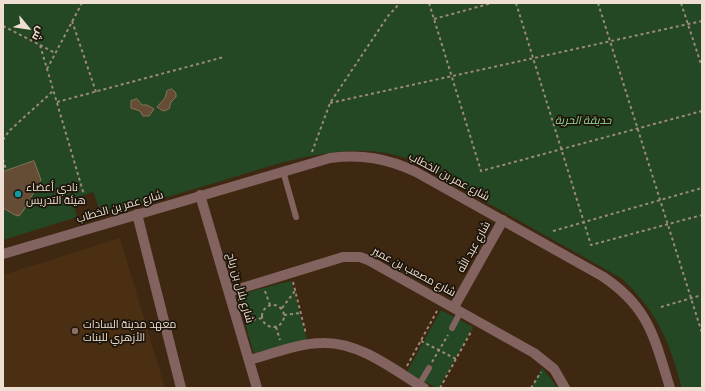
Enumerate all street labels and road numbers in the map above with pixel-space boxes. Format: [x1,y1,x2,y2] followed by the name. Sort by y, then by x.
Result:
[406,150,492,204] street label: شارع عمر بن الخطاب
[75,188,165,226] street label: شارع عمر بن الخطاب
[455,219,493,275] street label: شارع عبد الله
[370,244,458,300] street label: شارع مصعب بن عمير
[224,251,256,325] street label: شارع بلال بن رباح

